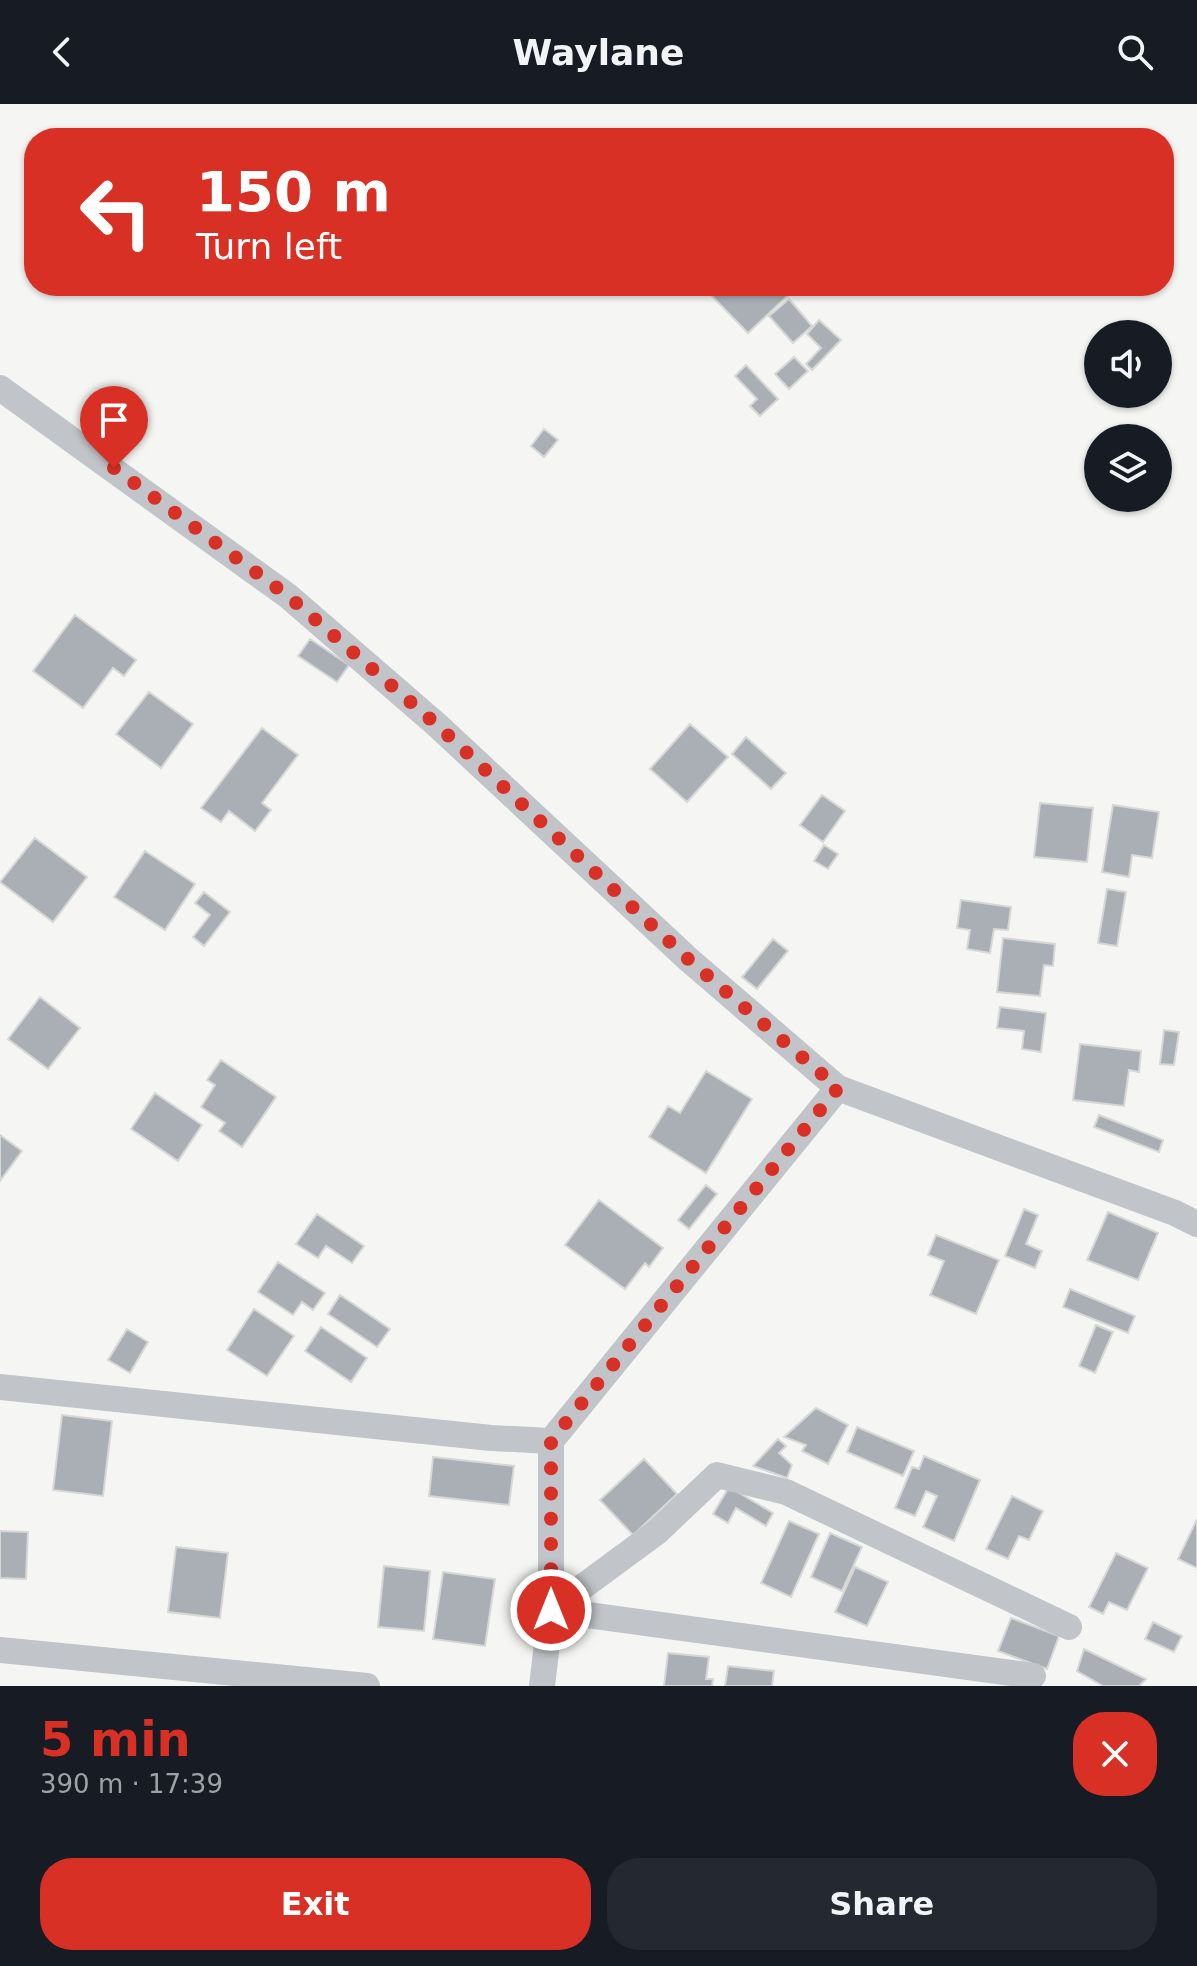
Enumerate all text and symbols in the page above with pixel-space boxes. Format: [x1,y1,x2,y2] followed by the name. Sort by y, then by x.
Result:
[40,30,84,74] icon: back
[1113,30,1157,74] icon: search
[513,32,684,73] text: Waylane
[196,159,391,224] text: 150 m
[64,160,168,264] icon: left
[196,226,342,267] text: Turn left
[1084,320,1172,512] map controls
[1084,320,1172,408] button: sound
[80,386,148,468] pin
[92,398,136,442] icon: arrive
[1084,424,1172,512] button: layers
[509,1568,593,1652] position arrow
[40,1711,191,1767] text: 5 min
[1073,1712,1157,1796] button: close
[40,1769,223,1799] text: 390 m · 17:39
[40,1858,591,1950] button: Exit
[607,1858,1157,1950] button: Share

